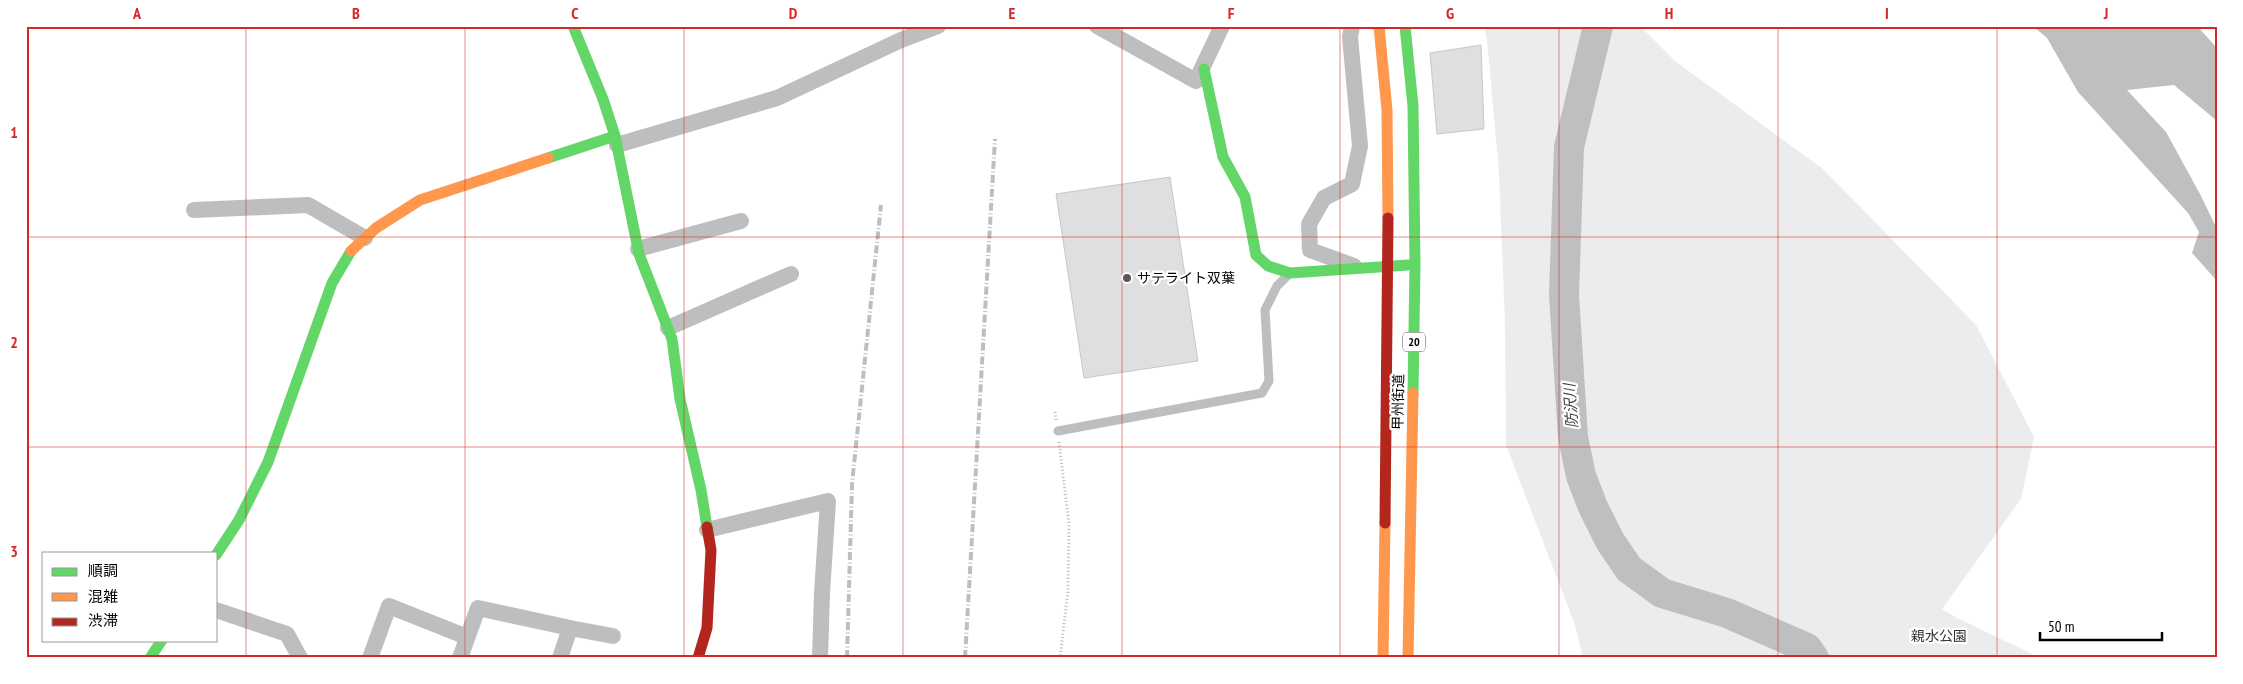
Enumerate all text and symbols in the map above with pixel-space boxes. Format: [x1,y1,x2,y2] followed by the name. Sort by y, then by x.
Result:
[132,3,142,23] text: A
[352,3,360,23] text: B
[571,3,579,23] text: C
[789,3,798,23] text: D
[1009,3,1016,23] text: E
[1228,3,1235,23] text: F
[1446,3,1454,23] text: G
[1665,3,1673,23] text: H
[1885,3,1889,23] text: I
[2103,3,2108,23] text: J
[10,122,18,142] text: 1
[1137,269,1235,287] place label: サテライト双葉
[1121,272,1133,284] marker: サテライト双葉
[10,332,18,352] text: 2
[1403,332,1425,352] road number: 20
[1389,374,1407,430] street label: 甲州街道
[1559,381,1582,429] water label: 防沢川
[10,541,18,561] text: 3
[42,552,218,642] legend
[88,561,118,580] text: 順調
[88,587,118,606] text: 混雑
[2040,609,2163,641] scale bar
[88,611,118,630] text: 渋滞
[2048,617,2074,636] text: 50 m
[1911,627,1967,645] park label: 親水公園

